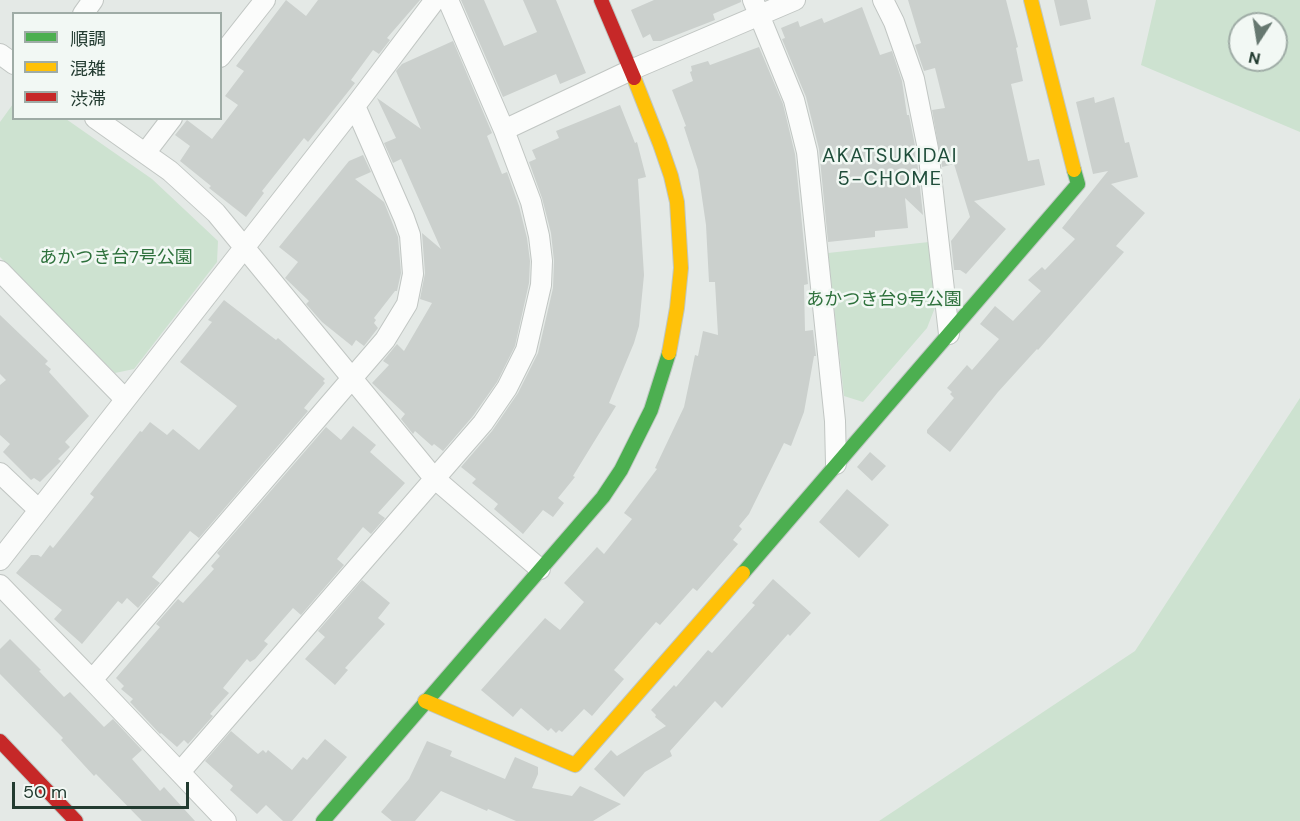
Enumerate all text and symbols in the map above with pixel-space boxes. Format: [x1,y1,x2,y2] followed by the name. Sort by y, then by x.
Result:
[12,12,222,120] legend
[1228,12,1288,72] north arrow
[70,27,106,51] text: 順調
[1247,47,1262,70] text: N
[70,57,106,81] text: 混雑
[70,87,106,111] text: 渋滞
[822,145,958,192] district label: AKATSUKIDAI 5-CHOME
[39,247,193,269] park label: あかつき台7号公園
[806,289,962,311] park label: あかつき台9号公園
[15,770,192,808] scale bar
[23,780,67,804] text: 50 m

